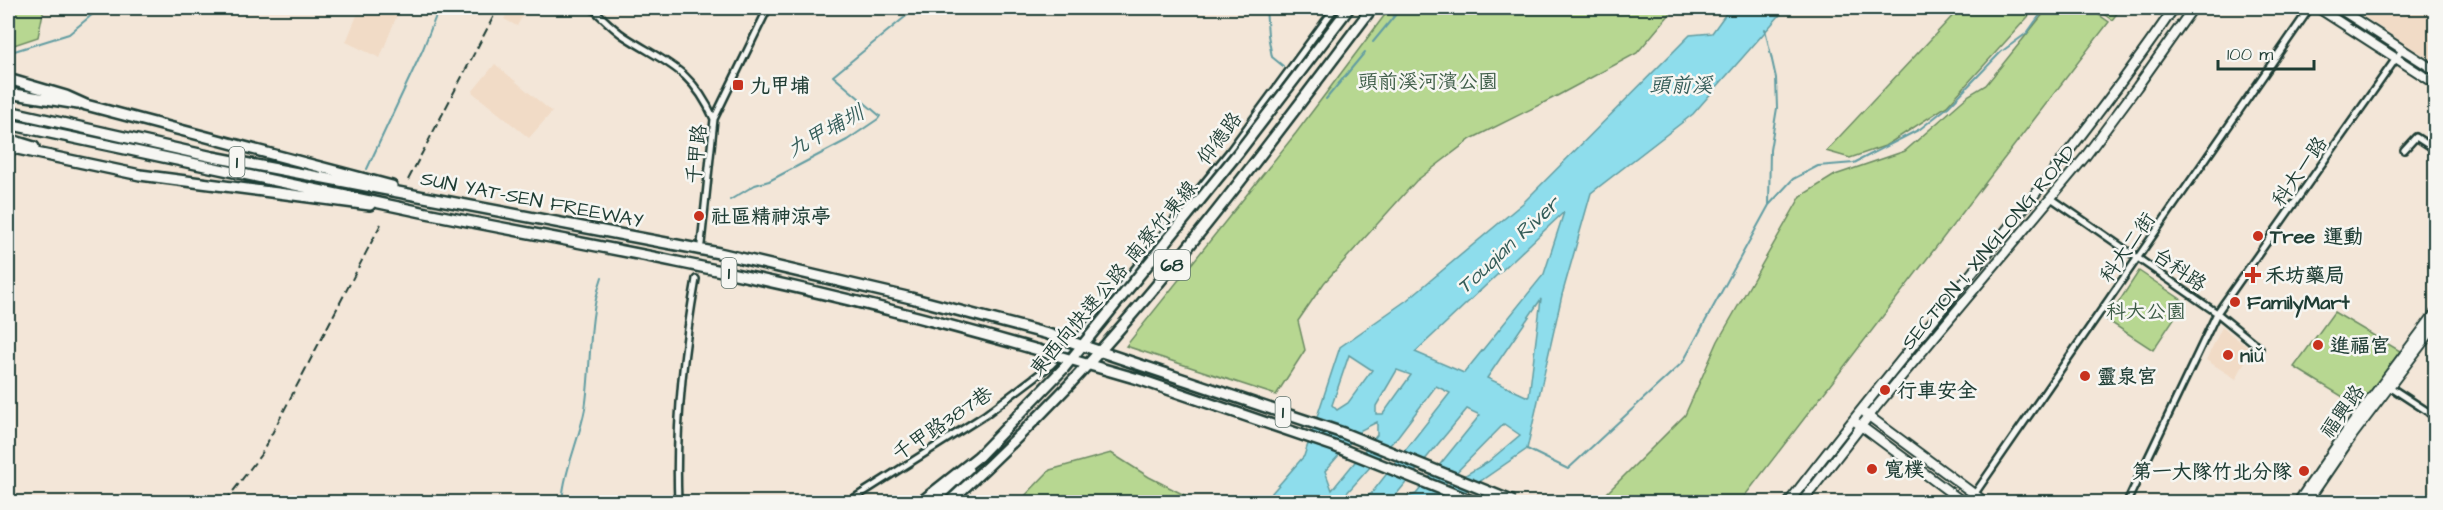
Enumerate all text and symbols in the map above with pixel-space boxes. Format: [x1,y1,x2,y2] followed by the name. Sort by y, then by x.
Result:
[2218,33,2314,71] scale bar
[2227,42,2273,67] text: 100 m
[1358,68,1498,96] park label: 頭前溪河濱公園
[1650,71,1713,100] water label: 頭前溪
[750,72,810,100] place label: 九甲埔
[731,78,745,92] marker: 九甲埔
[781,97,871,164] water label: 九甲埔圳
[1191,105,1250,171] street label: 仰德路
[680,122,714,185] street label: 千甲路
[2265,130,2335,212] street label: 科大一路
[1895,139,2083,356] street label: SECTION 1, XINGLONG ROAD
[230,147,244,177] road number: 1
[418,165,646,235] street label: SUN YAT-SEN FREEWAY
[1023,175,1204,383] street label: 東西向快速公路 南寮竹東線
[1451,188,1568,301] water label: Touqian River
[711,203,831,231] place label: 社區精神涼亭
[2093,207,2162,288] street label: 科大二街
[692,209,706,223] marker: 社區精神涼亭
[2269,223,2363,251] place label: Tree 運動
[2251,229,2265,243] marker: Tree 運動
[2147,241,2213,299] street label: 台科路
[1154,250,1190,280] road number: 68
[722,258,736,288] road number: 1
[2265,262,2345,290] place label: 禾坊藥局
[2246,268,2260,282] marker: 禾坊藥局
[2247,289,2350,318] place label: FamilyMart
[2228,295,2242,309] marker: FamilyMart
[2106,298,2186,326] park label: 科大公園
[2330,332,2390,360] place label: 進福宮
[2311,338,2325,352] marker: 進福宮
[2240,342,2265,370] place label: niǔ
[2221,348,2235,362] marker: niǔ
[2097,363,2157,391] place label: 靈泉宮
[2078,369,2092,383] marker: 靈泉宮
[1897,377,1977,405] place label: 行車安全
[2314,378,2372,444] street label: 福興路
[887,379,999,468] street label: 千甲路387巷
[1878,383,1892,397] marker: 行車安全
[1276,397,1290,427] road number: 1
[1884,456,1924,484] place label: 寬樸
[2132,458,2292,486] place label: 第一大隊竹北分隊
[1865,462,1879,476] marker: 寬樸
[2297,464,2311,478] marker: 第一大隊竹北分隊

